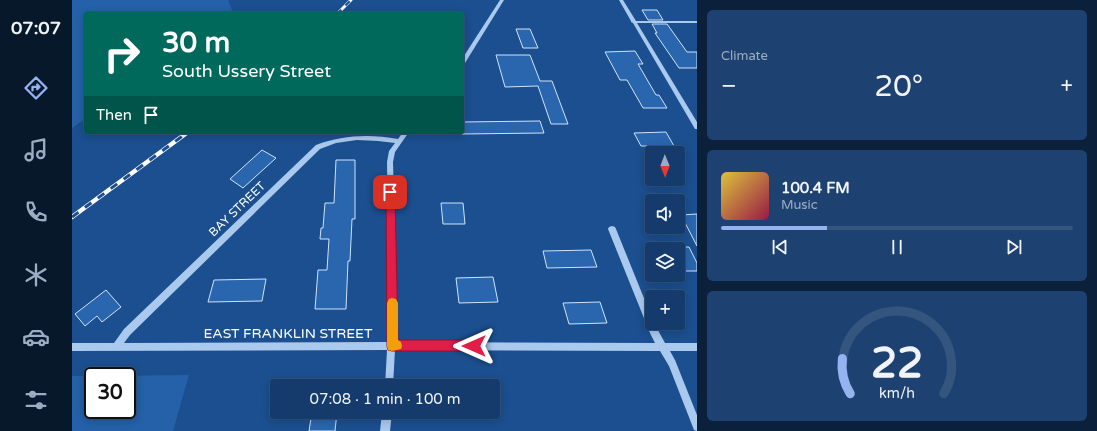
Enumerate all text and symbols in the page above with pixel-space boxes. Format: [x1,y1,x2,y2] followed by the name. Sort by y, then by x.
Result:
[11,17,61,39] text: 07:07
[162,26,230,60] text: 30 m
[96,28,148,80] icon: right
[721,48,768,64] text: Climate
[162,60,331,82] text: South Ussery Street
[874,68,923,105] text: 20°
[721,73,737,99] text: −
[1061,73,1073,99] text: +
[22,74,50,102] icon: directions
[140,104,162,126] icon: arrive
[96,106,132,124] text: Then
[22,136,50,164] icon: music
[645,146,685,186] north arrow
[645,146,685,330] map controls
[373,175,407,209] pin
[206,178,269,239] street label: BAY STREET
[781,179,850,197] text: 100.4 FM
[379,181,401,203] icon: arrive
[645,194,685,234] button: sound
[781,197,818,213] text: Music
[22,198,50,226] icon: phone
[769,236,791,258] icon: previous
[886,236,908,258] icon: pause
[1003,236,1025,258] icon: next
[645,242,685,282] button: layers
[22,261,50,289] icon: climate
[645,290,685,330] button: +
[22,323,50,351] icon: car
[203,325,373,342] street label: EAST FRANKLIN STREET
[453,325,495,367] position arrow
[871,339,923,389] text: 22
[84,367,136,419] speed limit sign: 30
[879,384,915,401] text: km/h
[22,386,50,414] icon: filters
[310,390,460,408] text: 07:08 · 1 min · 100 m

